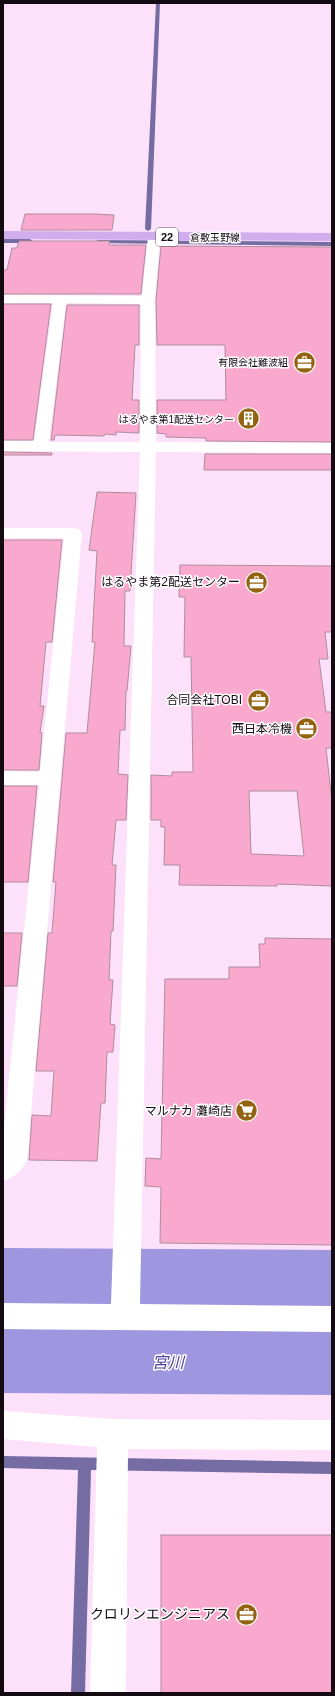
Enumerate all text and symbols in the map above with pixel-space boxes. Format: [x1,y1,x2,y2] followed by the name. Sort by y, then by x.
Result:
[156,228,178,246] road number: 22
[190,232,240,243] street label: 倉敷玉野線
[291,349,317,375] office icon: 有限会社難波組
[218,357,288,368] place label: 有限会社難波組
[236,406,262,432] building icon: はるやま第1配送センター
[118,414,234,425] place label: はるやま第1配送センター
[243,569,269,595] office icon: はるやま第2配送センター
[101,575,240,589] place label: はるやま第2配送センター
[245,687,271,713] office icon: 合同会社TOBI
[166,693,242,707] place label: 合同会社TOBI
[294,716,320,742] office icon: 西日本冷機
[232,722,292,736] place label: 西日本冷機
[234,1098,260,1124] supermarket icon: マルナカ 灘崎店
[145,1104,232,1118] place label: マルナカ 灘崎店
[152,1354,186,1371] water label: 宮川
[233,1601,259,1627] office icon: クロリンエンジニアス
[90,1606,230,1622] place label: クロリンエンジニアス

